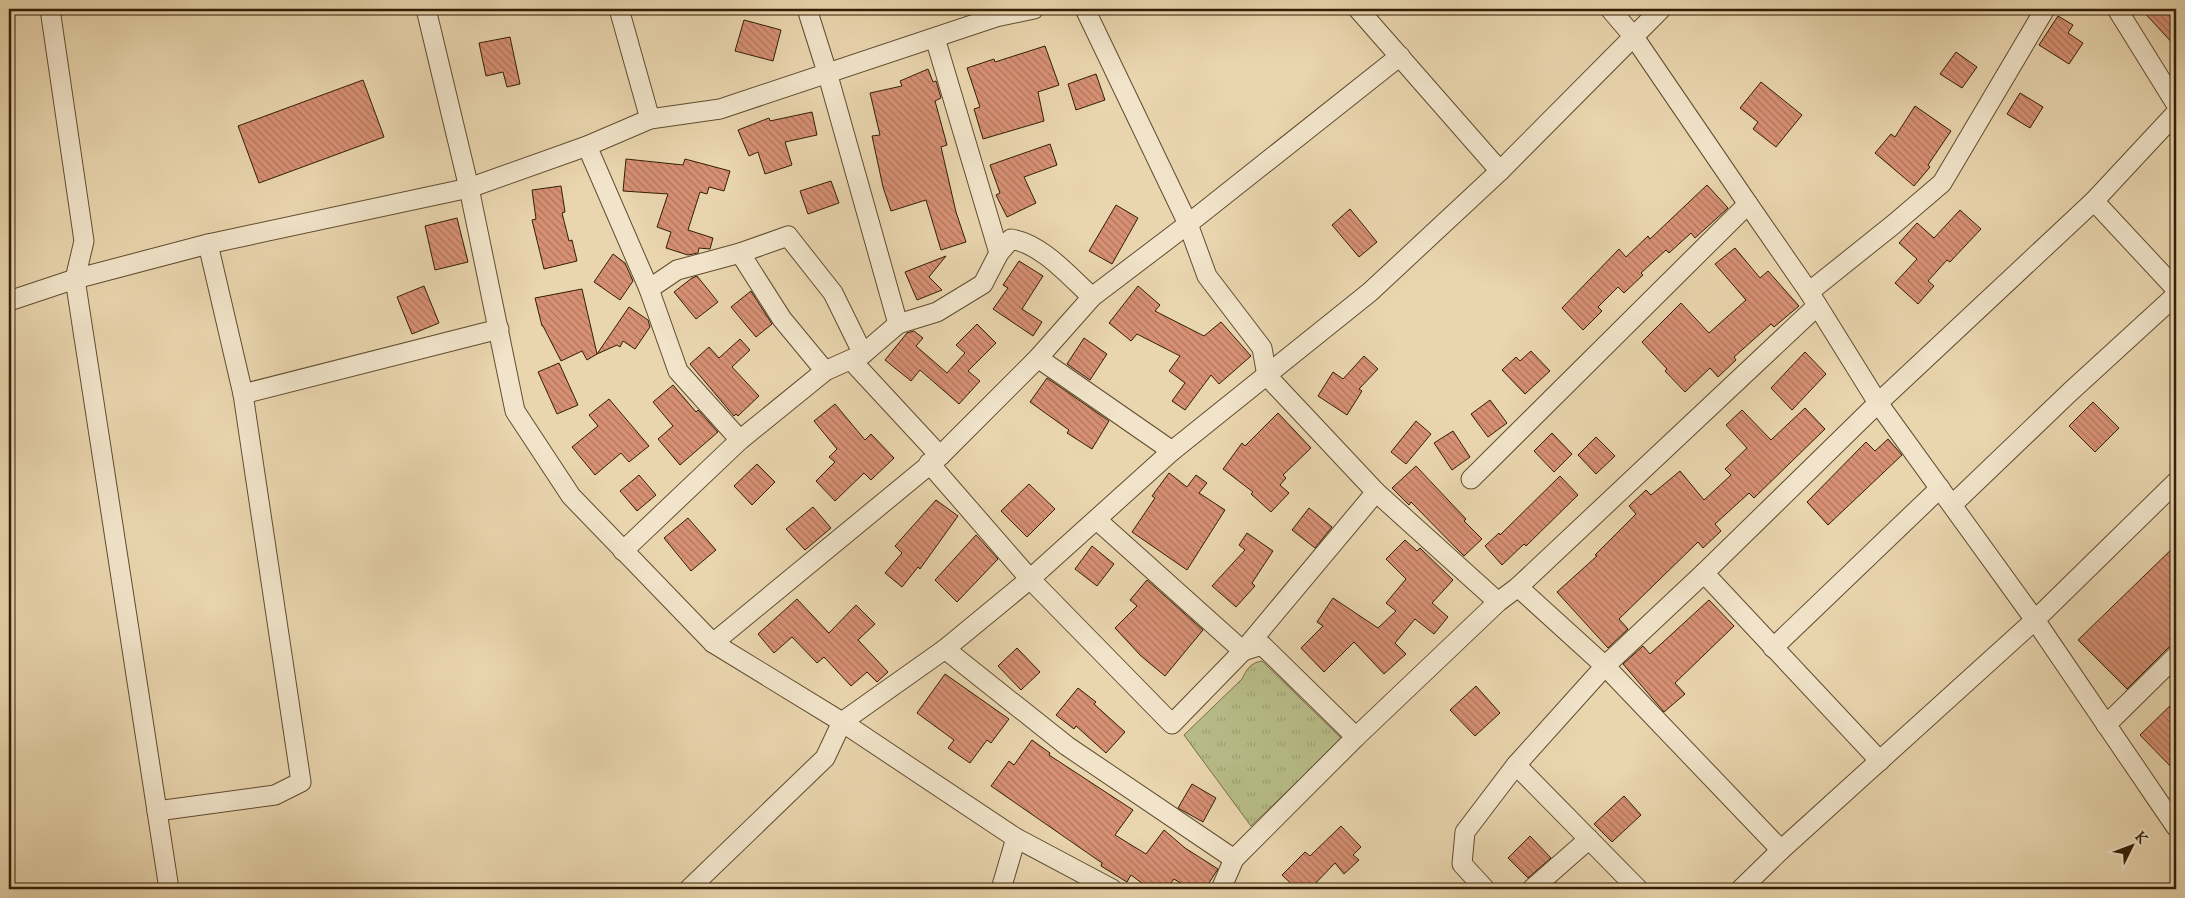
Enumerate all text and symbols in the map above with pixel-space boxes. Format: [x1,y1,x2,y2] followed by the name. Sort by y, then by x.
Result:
[2108,820,2158,870] north arrow
[2129,828,2152,850] text: K

